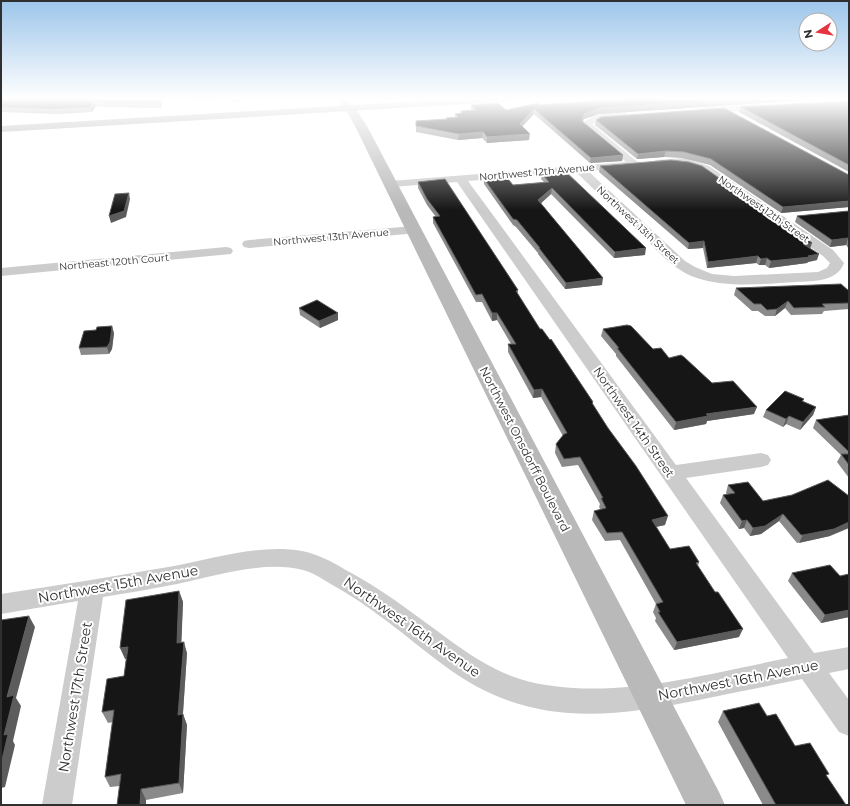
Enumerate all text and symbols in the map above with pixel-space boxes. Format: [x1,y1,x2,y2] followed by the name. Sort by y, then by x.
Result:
[798,12,838,52] north arrow
[800,28,816,40] text: N
[479,160,595,184] street label: Northwest 12th Avenue
[716,173,812,245] street label: Northwest 12th Street
[594,183,682,267] street label: Northwest 13th Street
[273,225,389,249] street label: Northwest 13th Avenue
[59,251,169,273] street label: Northeast 120th Court
[477,364,573,534] street label: Northwest Onsdorff Boulevard
[590,364,678,480] street label: Northwest 14th Street
[36,561,200,607] street label: Northwest 15th Avenue
[340,573,484,681] street label: Northwest 16th Avenue
[54,620,96,773] street label: Northwest 17th Street
[656,656,820,704] street label: Northwest 16th Avenue

